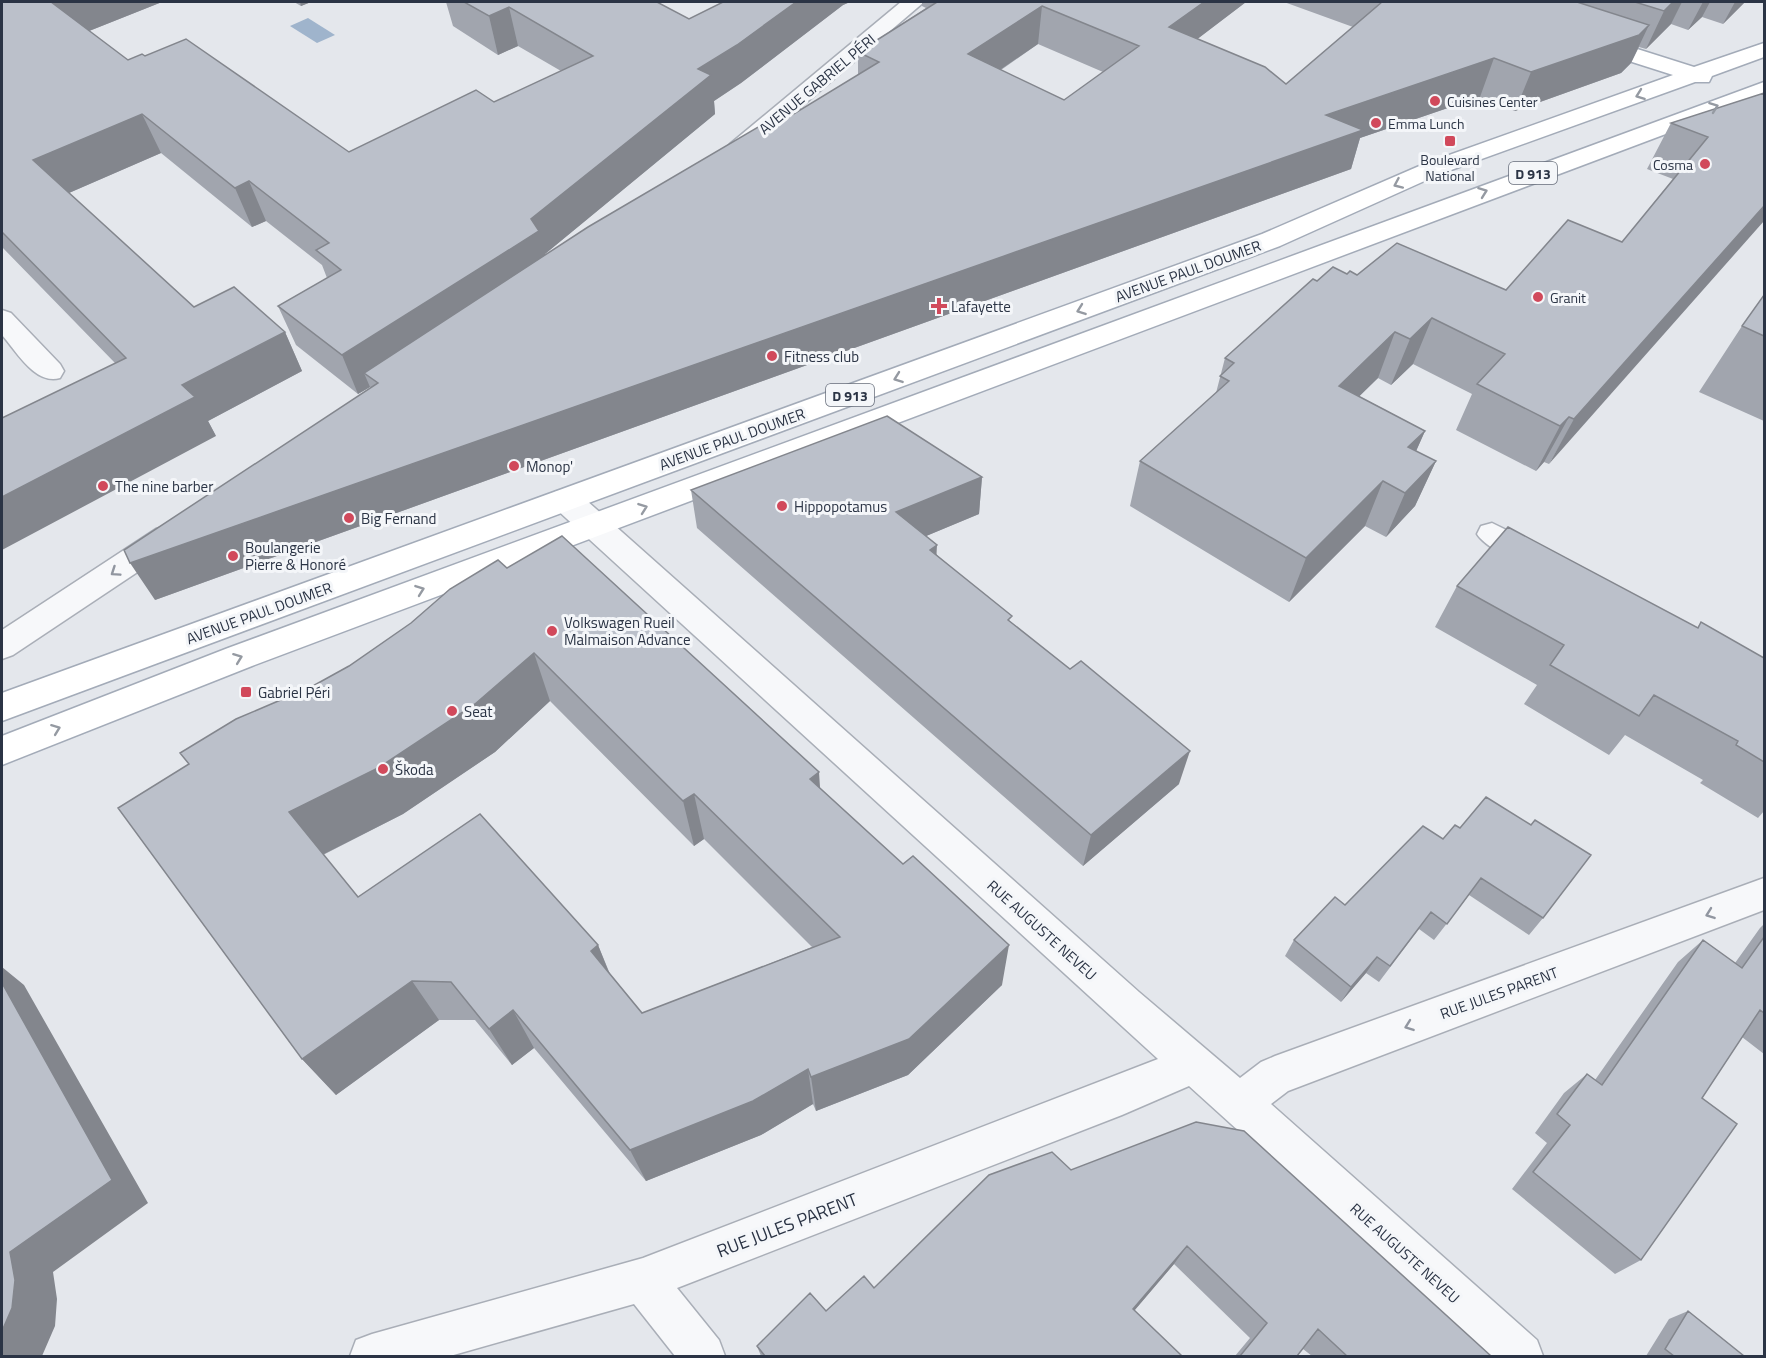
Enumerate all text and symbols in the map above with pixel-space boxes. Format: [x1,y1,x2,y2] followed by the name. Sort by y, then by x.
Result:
[754,28,880,140] street label: AVENUE GABRIEL PÉRI
[1636,87,1646,100] one-way arrow
[1447,91,1538,112] place label: Cuisines Center
[1428,94,1442,108] marker: Cuisines Center
[1708,102,1719,115] one-way arrow
[1388,113,1464,134] place label: Emma Lunch
[1369,116,1383,130] marker: Emma Lunch
[1443,134,1457,148] marker: Boulevard National
[1420,149,1480,186] place label: Boulevard National
[1653,154,1693,175] place label: Cosma
[1698,157,1712,171] marker: Cosma
[1509,162,1557,184] road number: D 913
[1394,176,1405,188] one-way arrow
[1477,186,1488,199] one-way arrow
[1112,234,1264,308] street label: AVENUE PAUL DOUMER
[1550,287,1586,308] place label: Granit
[1531,290,1545,304] marker: Granit
[951,295,1011,318] place label: Lafayette
[932,299,946,313] marker: Lafayette
[1076,303,1087,316] one-way arrow
[784,345,859,368] place label: Fitness club
[765,349,779,363] marker: Fitness club
[893,370,904,383] one-way arrow
[826,384,874,406] road number: D 913
[656,402,808,476] street label: AVENUE PAUL DOUMER
[526,455,573,478] place label: Monop'
[507,459,521,473] marker: Monop'
[115,475,213,498] place label: The nine barber
[96,479,110,493] marker: The nine barber
[794,495,887,518] place label: Hippopotamus
[775,499,789,513] marker: Hippopotamus
[636,503,647,515] one-way arrow
[361,507,436,530] place label: Big Fernand
[342,511,356,525] marker: Big Fernand
[245,536,346,576] place label: Boulangerie Pierre & Honoré
[226,549,240,563] marker: Boulangerie Pierre & Honoré
[111,565,122,576] one-way arrow
[183,576,335,650] street label: AVENUE PAUL DOUMER
[415,585,425,598] one-way arrow
[564,611,691,651] place label: Volkswagen Rueil Malmaison Advance
[545,624,559,638] marker: Volkswagen Rueil Malmaison Advance
[231,653,242,665] one-way arrow
[258,681,330,704] place label: Gabriel Péri
[239,685,253,699] marker: Gabriel Péri
[464,700,493,723] place label: Seat
[445,704,459,718] marker: Seat
[50,724,61,737] one-way arrow
[395,758,434,781] place label: Škoda
[376,762,390,776] marker: Škoda
[982,874,1102,986] street label: RUE AUGUSTE NEVEU
[1705,907,1716,920] one-way arrow
[1437,961,1561,1025] street label: RUE JULES PARENT
[1404,1019,1415,1032] one-way arrow
[713,1185,862,1264] street label: RUE JULES PARENT
[1345,1197,1465,1309] street label: RUE AUGUSTE NEVEU

